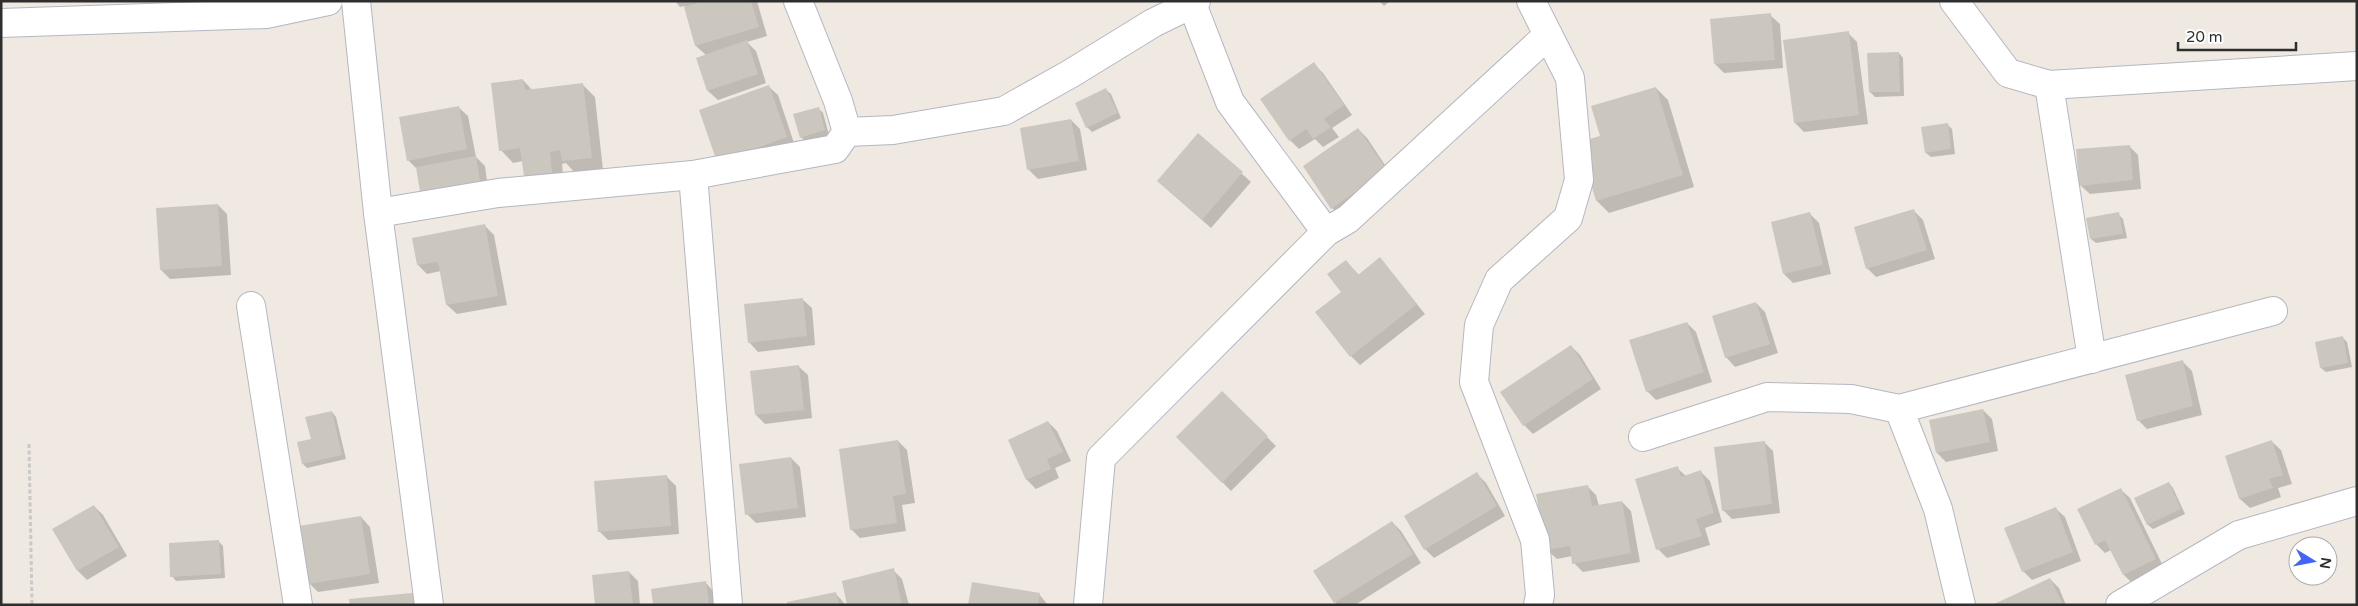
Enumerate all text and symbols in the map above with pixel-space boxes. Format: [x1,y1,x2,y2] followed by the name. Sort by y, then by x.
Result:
[2178,20,2296,52] scale bar
[2186,28,2223,46] text: 20 m
[2288,536,2338,586] north arrow
[2316,556,2335,570] text: N

